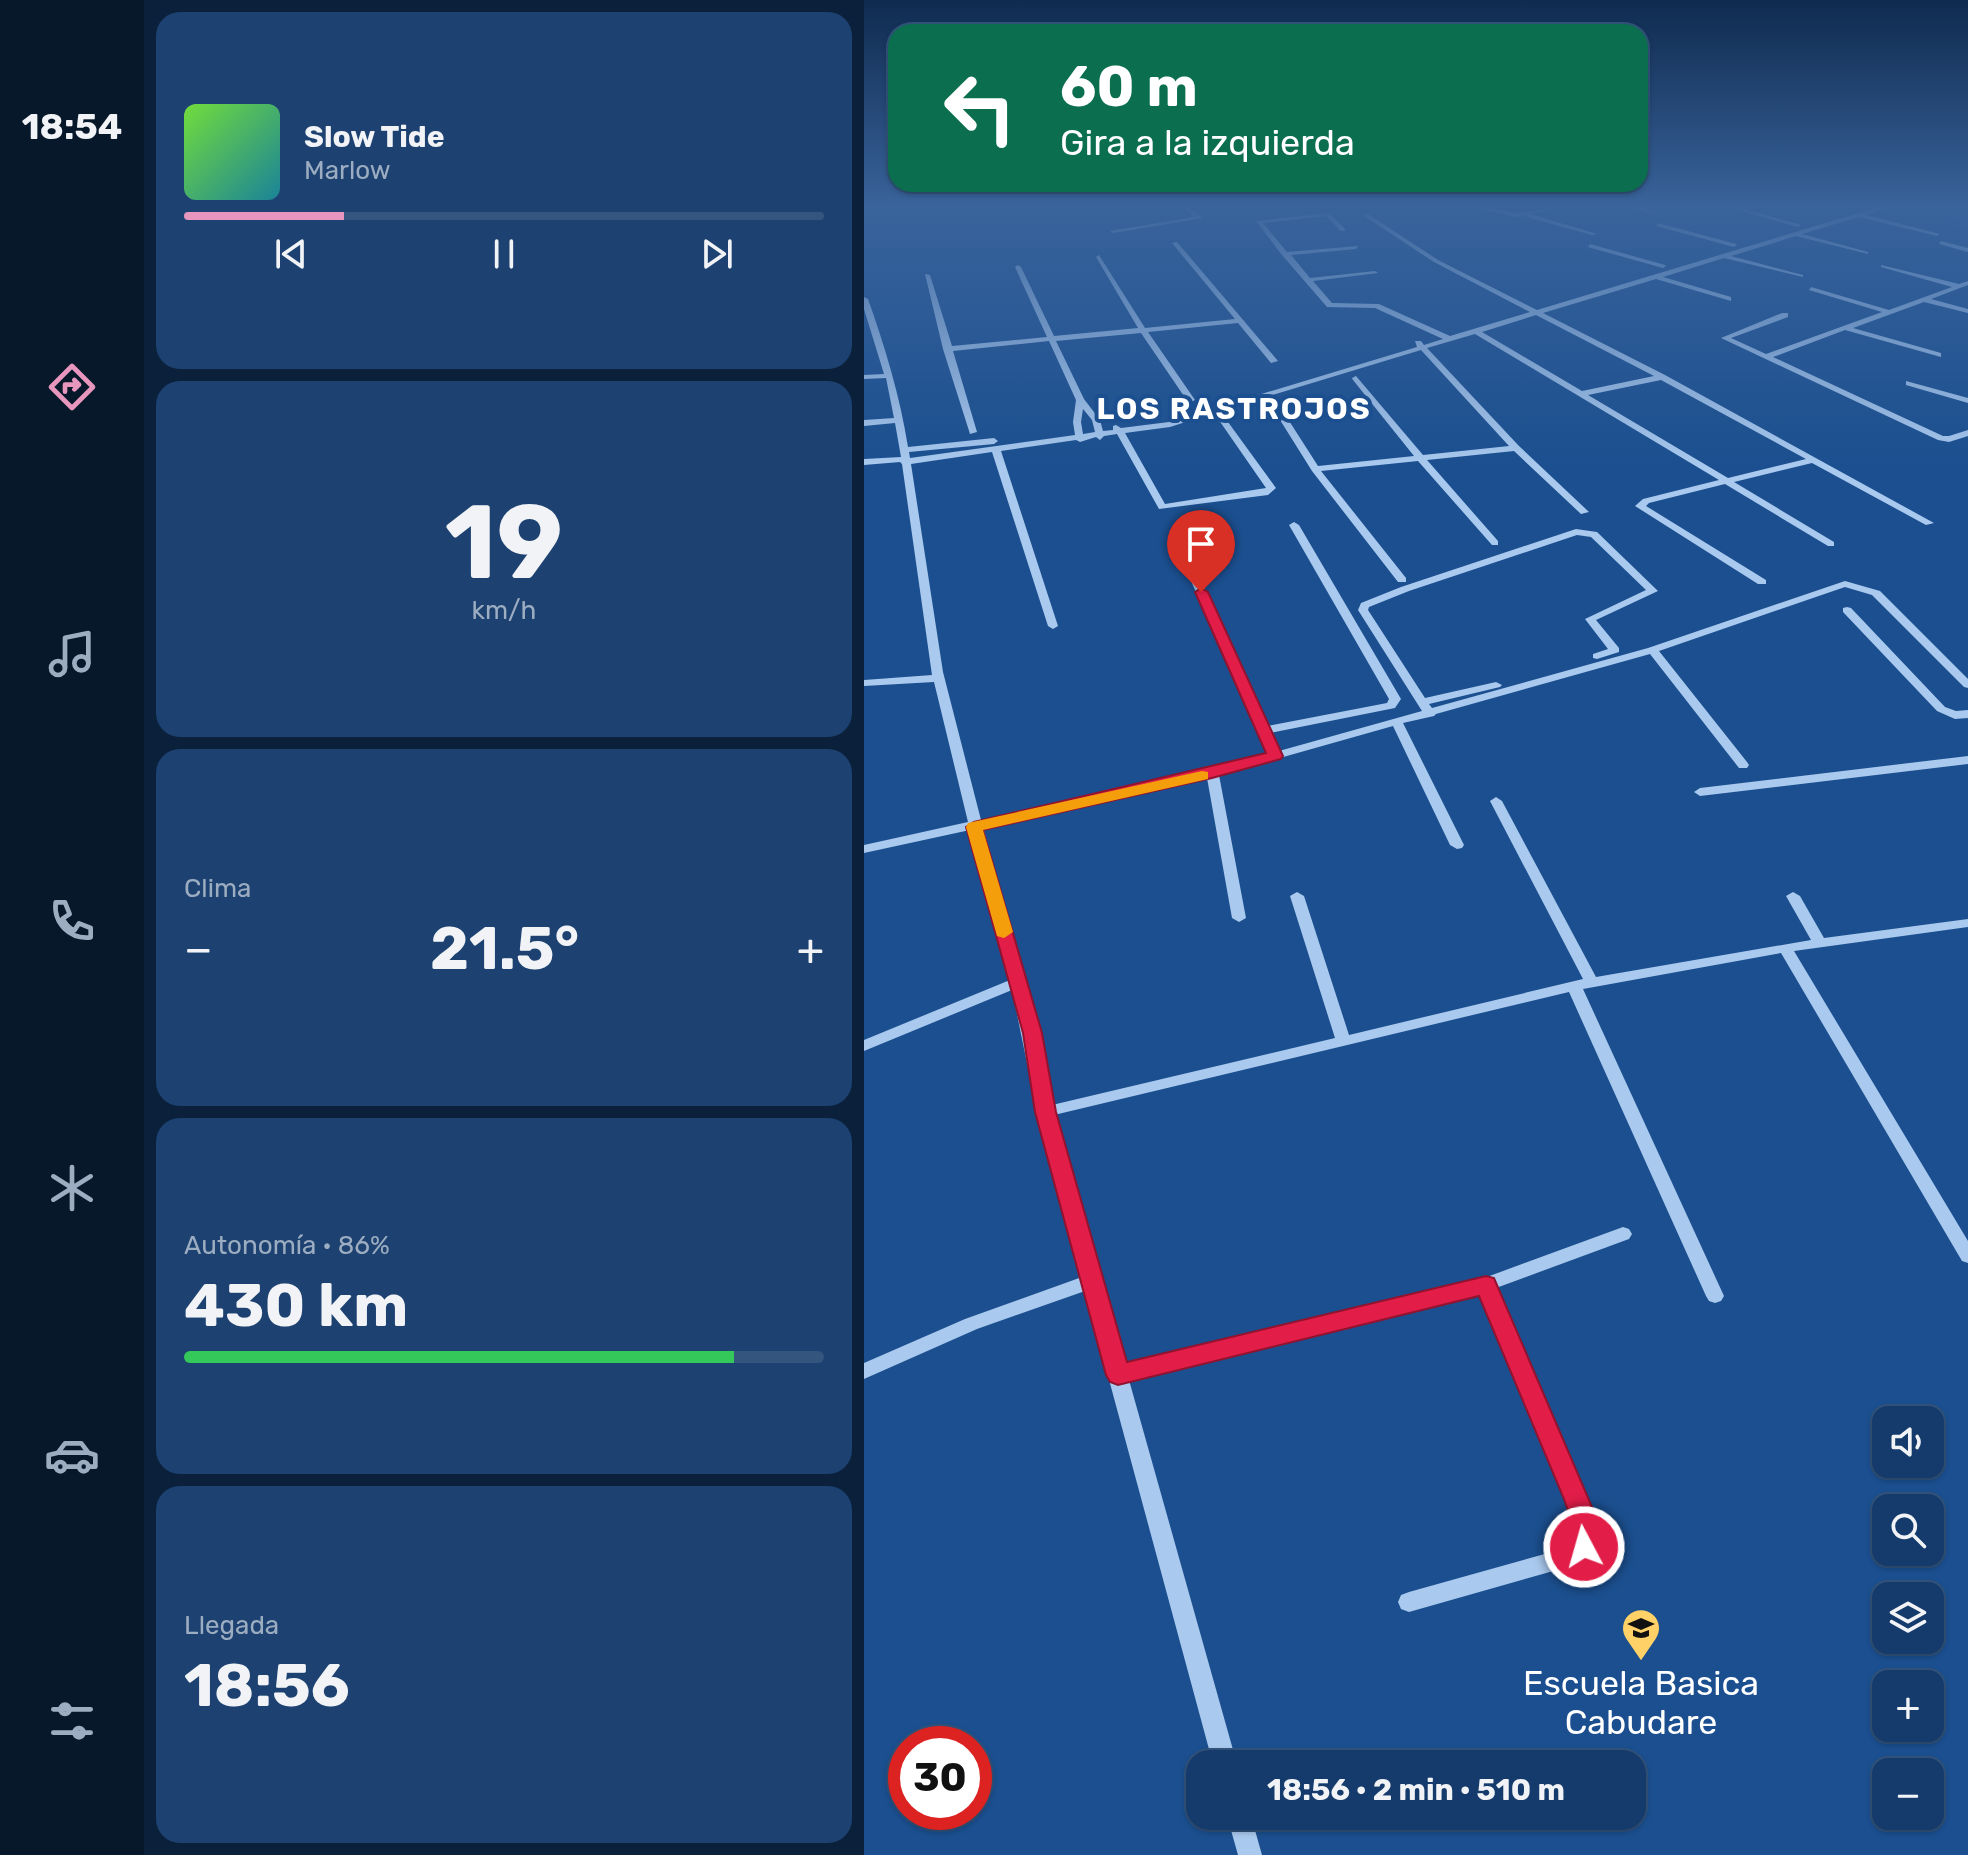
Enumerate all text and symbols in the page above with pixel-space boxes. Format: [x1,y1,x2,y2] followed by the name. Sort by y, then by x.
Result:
[1060,54,1198,120] text: 60 m
[928,56,1032,160] icon: left
[22,105,122,148] text: 18:54
[304,119,444,155] text: Slow Tide
[1060,121,1355,164] text: Gira a la izquierda
[304,155,391,186] text: Marlow
[269,232,313,276] icon: previous
[482,232,526,276] icon: pause
[695,232,739,276] icon: next
[44,359,100,415] icon: directions
[1096,391,1372,427] district label: LOS RASTROJOS
[445,481,563,604] text: 19
[1167,510,1235,592] pin
[1179,522,1223,566] icon: arrive
[472,595,536,626] text: km/h
[44,626,100,682] icon: music
[184,873,251,904] text: Clima
[44,893,100,949] icon: phone
[430,913,579,984] text: 21.5°
[184,923,213,975] text: −
[797,923,824,975] text: +
[44,1160,100,1216] icon: climate
[184,1230,390,1261] text: Autonomía · 86%
[184,1270,408,1341] text: 430 km
[1872,1406,1944,1830] map controls
[1872,1406,1944,1478] button: sound
[44,1427,100,1483] icon: car
[1872,1494,1944,1566] button: search
[1542,1505,1626,1589] position arrow
[1872,1582,1944,1654] button: layers
[1620,1607,1662,1662] school or university icon: Escuela Basica Cabudare
[184,1610,279,1641] text: Llegada
[184,1650,350,1721] text: 18:56
[1523,1663,1759,1743] place label: Escuela Basica Cabudare
[1872,1670,1944,1742] button: +
[44,1693,100,1749] icon: filters
[888,1726,992,1830] speed limit sign: 30
[1872,1758,1944,1830] button: −
[1267,1772,1565,1808] text: 18:56 · 2 min · 510 m

